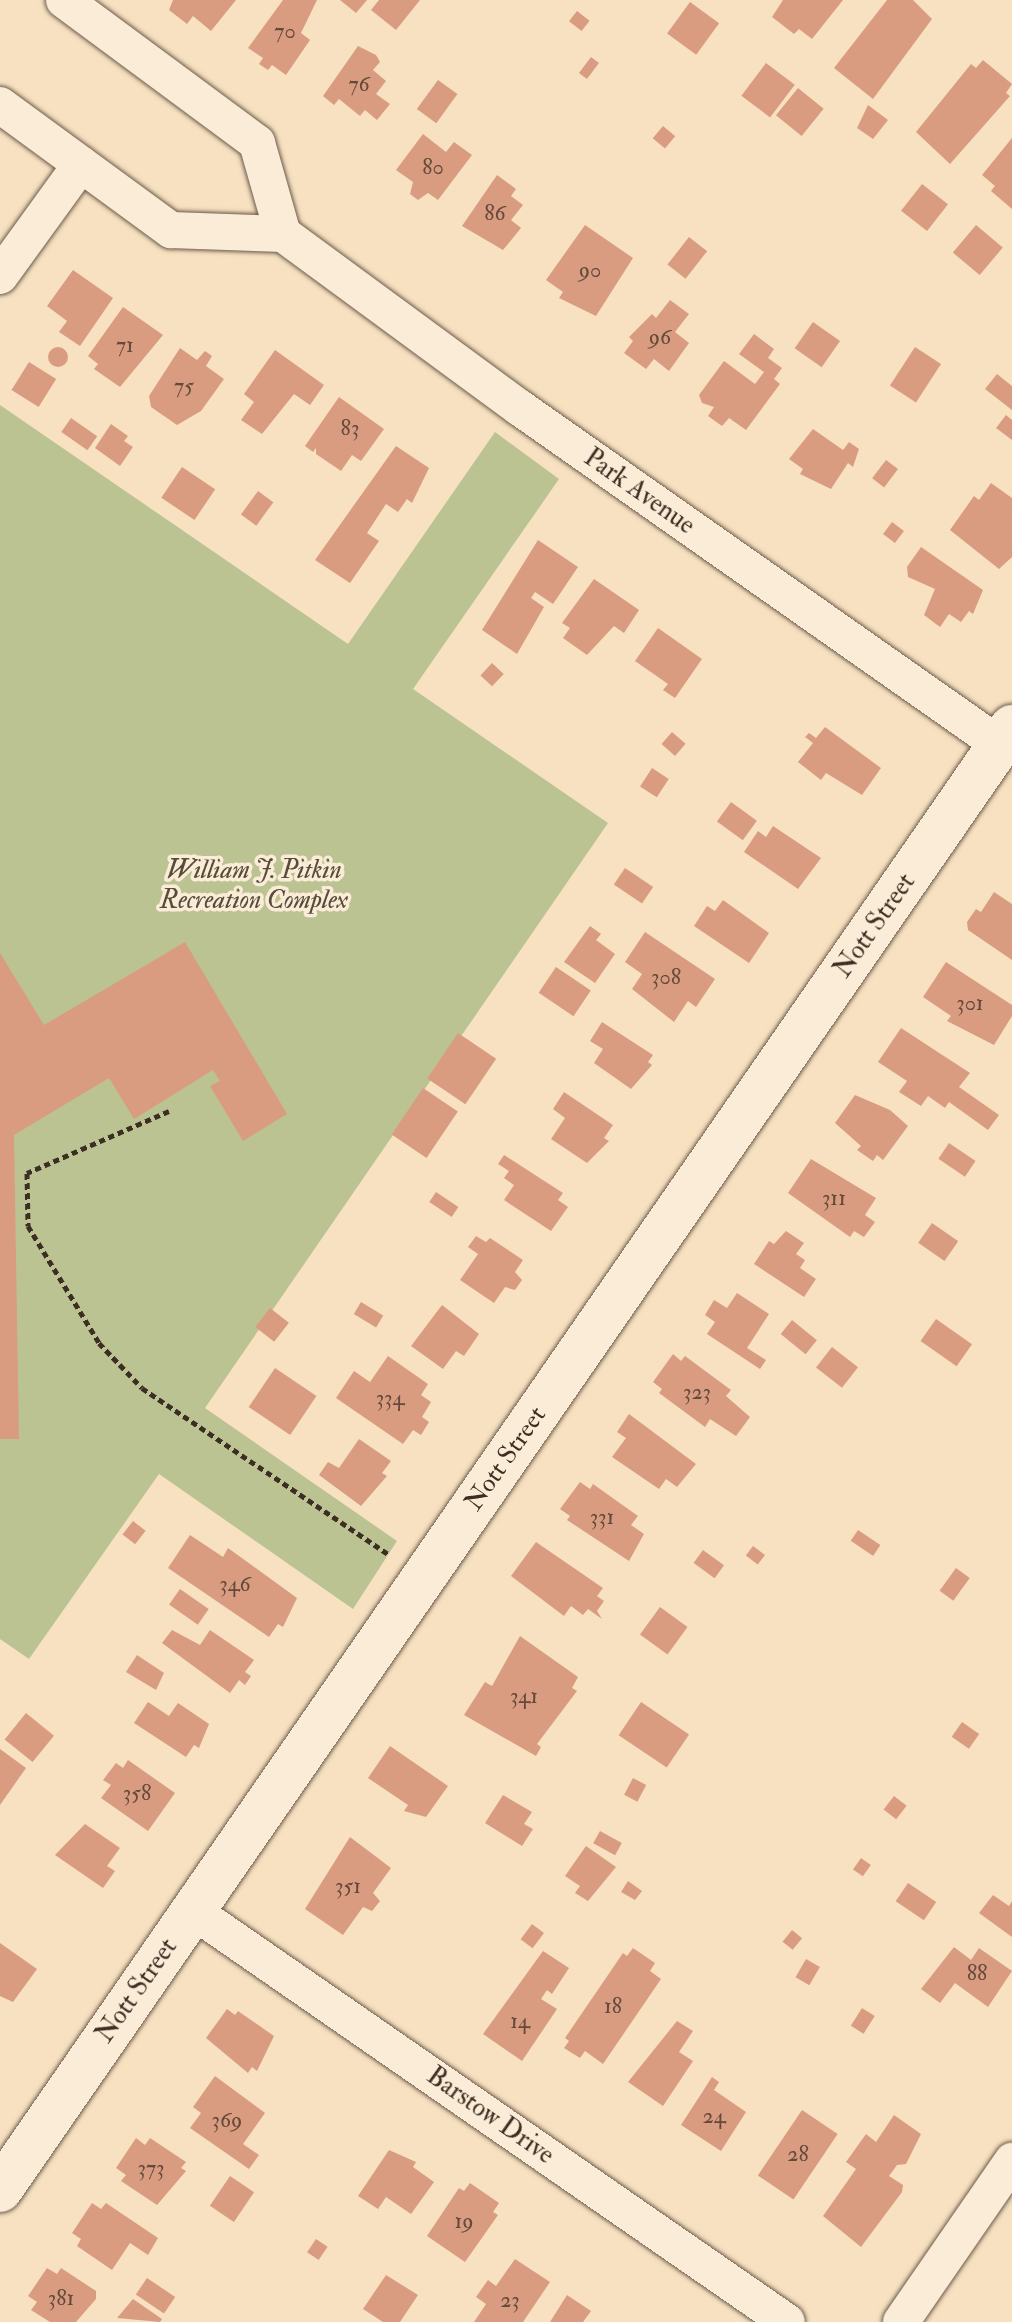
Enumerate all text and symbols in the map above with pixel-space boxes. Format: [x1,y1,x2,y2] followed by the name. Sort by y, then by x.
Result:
[274,19,296,45] house number: 70
[348,72,370,98] house number: 76
[422,155,444,181] house number: 80
[484,201,506,227] house number: 86
[579,258,601,284] house number: 90
[649,325,671,351] house number: 96
[116,333,134,359] house number: 71
[174,374,194,400] house number: 75
[341,416,359,442] house number: 83
[578,442,700,542] street label: Park Avenue
[160,855,348,916] park label: William J. Pitkin Recreation Complex
[828,868,922,984] street label: Nott Street
[651,965,681,991] house number: 308
[956,991,984,1017] house number: 301
[822,1186,846,1212] house number: 311
[683,1380,711,1406] house number: 323
[376,1386,404,1412] house number: 334
[459,1401,553,1517] street label: Nott Street
[590,1505,614,1531] house number: 331
[219,1572,251,1598] house number: 346
[510,1684,538,1710] house number: 341
[123,1781,151,1807] house number: 358
[335,1874,361,1900] house number: 351
[90,1933,184,2049] street label: Nott Street
[967,1961,987,1987] house number: 88
[604,1994,622,2020] house number: 18
[510,2009,530,2035] house number: 14
[420,2061,560,2171] street label: Barstow Drive
[702,2104,726,2130] house number: 24
[212,2108,242,2134] house number: 369
[787,2142,809,2168] house number: 28
[138,2156,164,2182] house number: 373
[454,2209,474,2235] house number: 19
[48,2286,74,2312] house number: 381
[500,2288,520,2314] house number: 23

